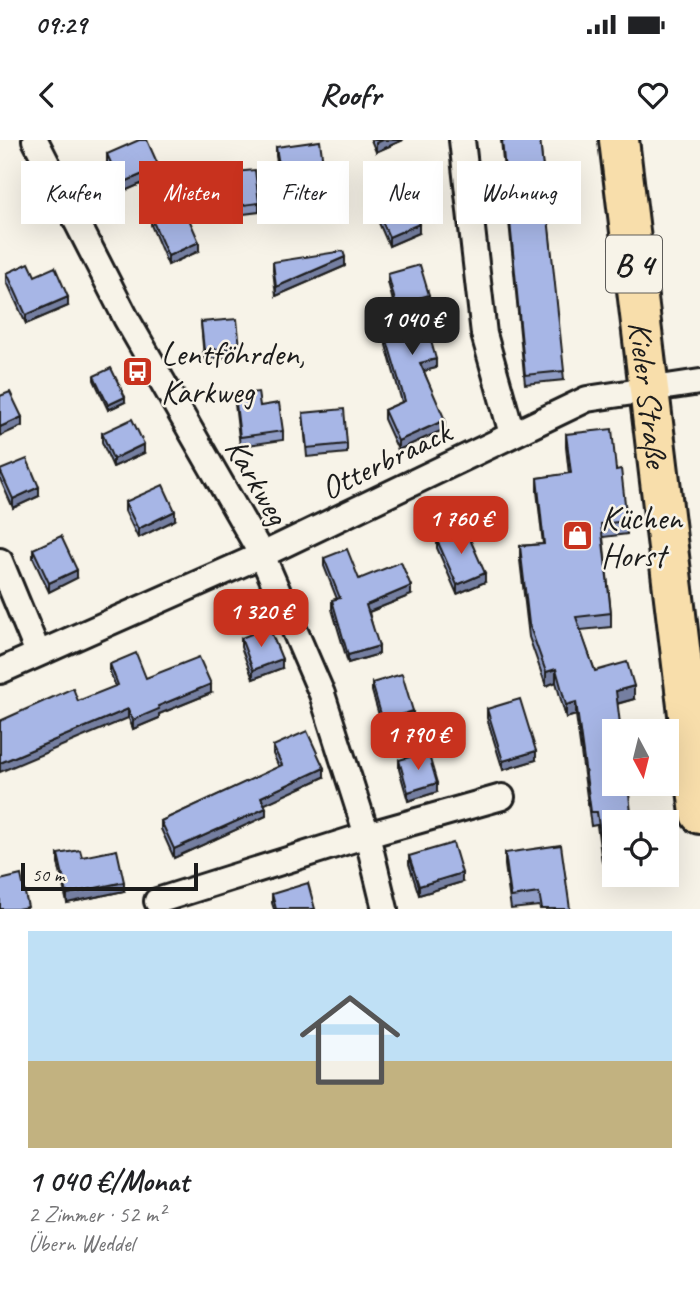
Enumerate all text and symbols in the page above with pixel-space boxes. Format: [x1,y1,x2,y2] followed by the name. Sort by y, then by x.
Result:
[35,8,86,41] text: 09:29
[319,74,381,115] text: Roofr
[28,76,66,114] icon: back
[634,76,672,114] icon: heart
[21,161,125,224] chip: Kaufen
[139,161,243,224] chip: Mieten
[257,161,349,224] chip: Filter
[363,161,443,224] chip: Neu
[457,161,581,224] chip: Wohnung
[606,236,662,292] road number: B 4
[347,298,477,357] pin: 1 040 €
[381,305,443,334] text: 1 040 €
[619,319,678,472] street label: Kieler Straße
[161,333,305,413] place label: Lentföhrden, Karkweg
[121,355,155,389] bus stop icon: Lentföhrden, Karkweg
[314,409,460,509] street label: Otterbraack
[216,431,299,533] street label: Karkweg
[396,496,526,556] pin: 1 760 €
[601,497,684,577] place label: Küchen Horst
[429,504,493,533] text: 1 760 €
[561,519,595,553] shop icon: Küchen Horst
[196,589,326,649] pin: 1 320 €
[230,597,292,626] text: 1 320 €
[353,712,483,772] pin: 1 790 €
[602,719,679,796] north arrow
[602,719,679,887] map controls
[387,720,449,749] text: 1 790 €
[602,810,679,887] button: locate
[21,860,198,892] scale bar
[32,863,64,887] text: 50 m
[287,977,413,1103] icon: home
[28,1162,189,1200] text: 1 040 €/Monat
[28,1200,165,1229] text: 2 Zimmer · 52 m²
[28,1229,134,1258] text: Übern Weddel

